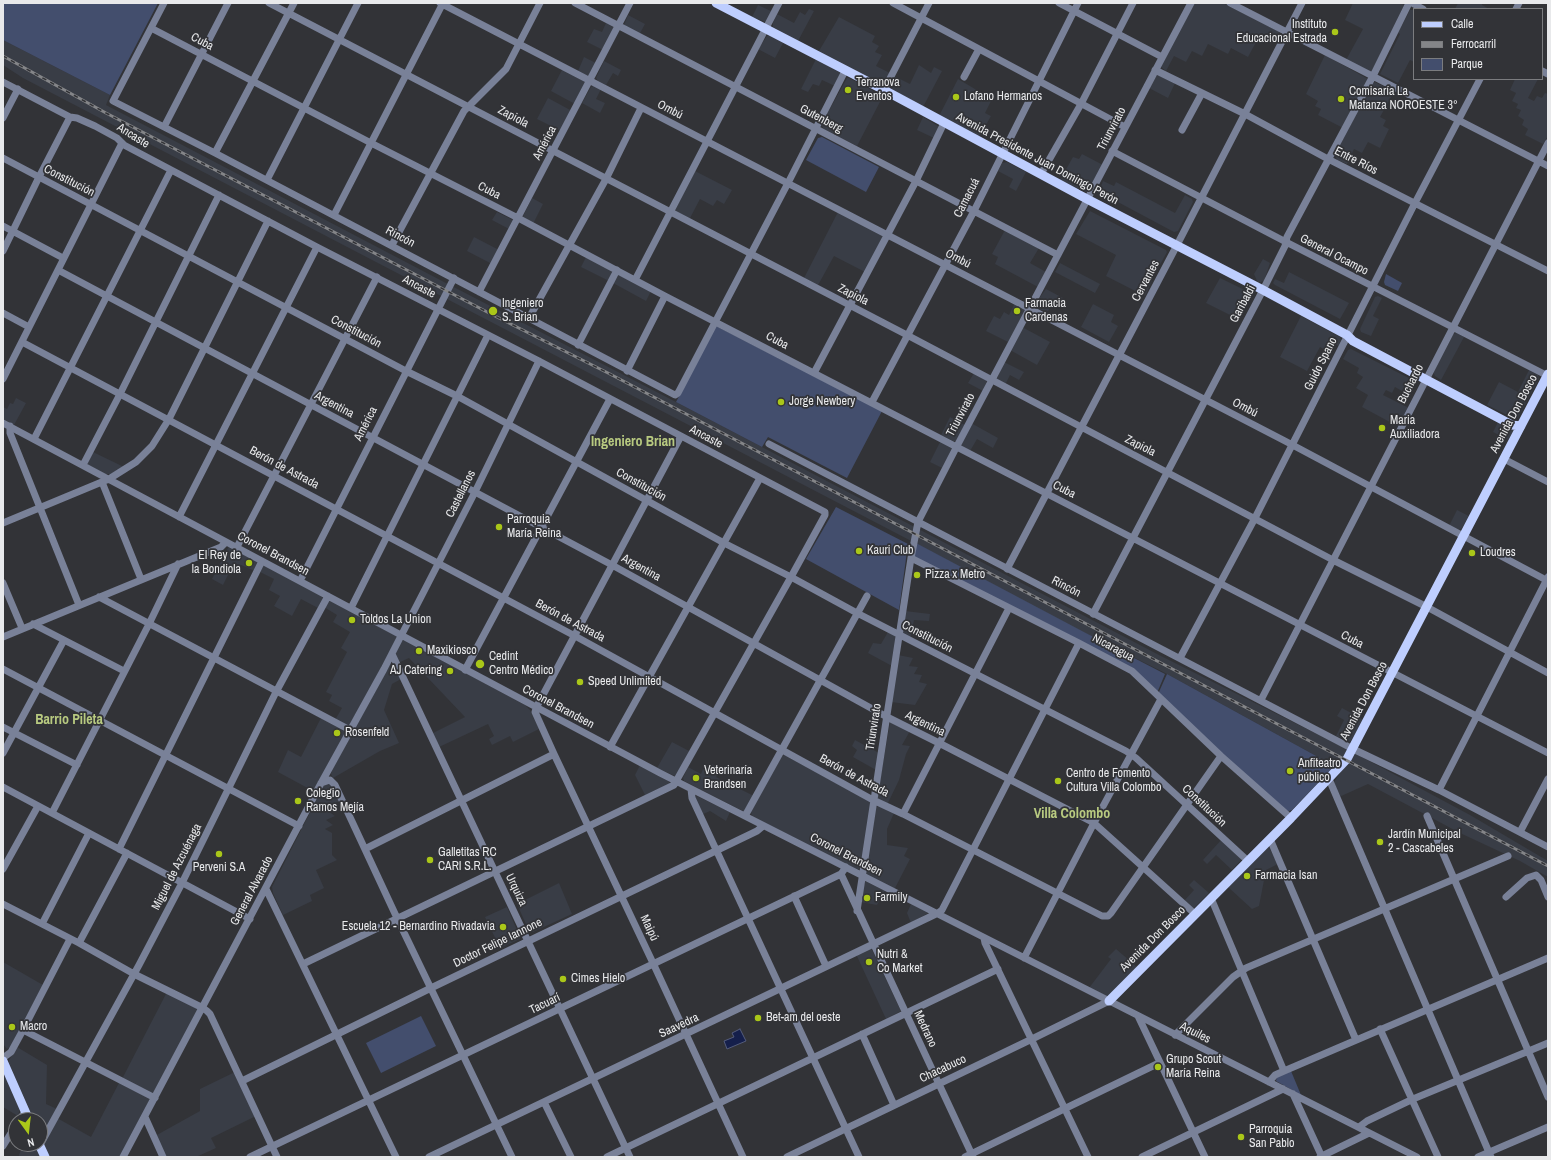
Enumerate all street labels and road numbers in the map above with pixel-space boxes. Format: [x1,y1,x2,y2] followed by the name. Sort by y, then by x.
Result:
[188,30,216,54] street label: Cuba
[655,98,685,122] street label: Ombú
[797,102,845,136] street label: Gutenberg
[495,103,531,131] street label: Zapiola
[1095,105,1129,153] street label: Triunvirato
[953,110,1121,208] street label: Avenida Presidente Juan Domingo Perón
[114,120,152,152] street label: Ancaste
[530,123,560,163] street label: América
[1332,144,1380,178] street label: Entre Ríos
[41,162,97,200] street label: Constitución
[951,176,983,220] street label: Camacuá
[475,179,503,203] street label: Cuba
[383,223,417,251] street label: Rincón
[1297,232,1371,278] street label: General Ocampo
[943,247,973,271] street label: Ombú
[1129,258,1163,304] street label: Cervantes
[400,272,438,302] street label: Ancaste
[835,281,871,309] street label: Zapiola
[1227,283,1259,325] street label: Garibaldi
[328,313,384,351] street label: Constitución
[763,329,791,353] street label: Cuba
[1301,335,1341,393] street label: Guido Spano
[1395,362,1427,406] street label: Buchardo
[1487,372,1541,456] street label: Avenida Don Bosco
[312,389,356,421] street label: Argentina
[944,391,978,439] street label: Triunvirato
[1230,396,1260,420] street label: Ombú
[351,404,381,444] street label: América
[687,422,725,452] street label: Ancaste
[1122,432,1158,460] street label: Zapiola
[247,444,321,492] street label: Berón de Astrada
[613,465,669,505] street label: Constitución
[443,468,479,520] street label: Castellanos
[1050,478,1078,502] street label: Cuba
[235,529,311,579] street label: Coronel Brandsen
[619,551,663,585] street label: Argentina
[1049,574,1083,600] street label: Rincón
[533,597,607,645] street label: Berón de Astrada
[899,618,955,656] street label: Constitución
[1338,628,1366,652] street label: Cuba
[1090,631,1136,665] street label: Nicaragua
[1337,659,1391,743] street label: Avenida Don Bosco
[520,682,596,732] street label: Coronel Brandsen
[863,703,885,751] street label: Triunvirato
[903,708,947,740] street label: Argentina
[817,752,891,800] street label: Berón de Astrada
[1179,782,1229,830] street label: Constitución
[149,821,205,913] street label: Miguel de Azcuénaga
[807,831,885,879] street label: Coronel Brandsen
[228,854,276,928] street label: General Alvarado
[502,871,530,909] street label: Urquiza
[1117,903,1189,975] street label: Avenida Don Bosco
[637,913,661,943] street label: Maipú
[451,915,545,971] street label: Doctor Felipe Iannone
[527,990,563,1018] street label: Tacuarí
[910,1008,940,1050] street label: Medrano
[657,1011,701,1041] street label: Saavedra
[1177,1019,1213,1047] street label: Aquiles
[917,1052,969,1086] street label: Chacabuco

